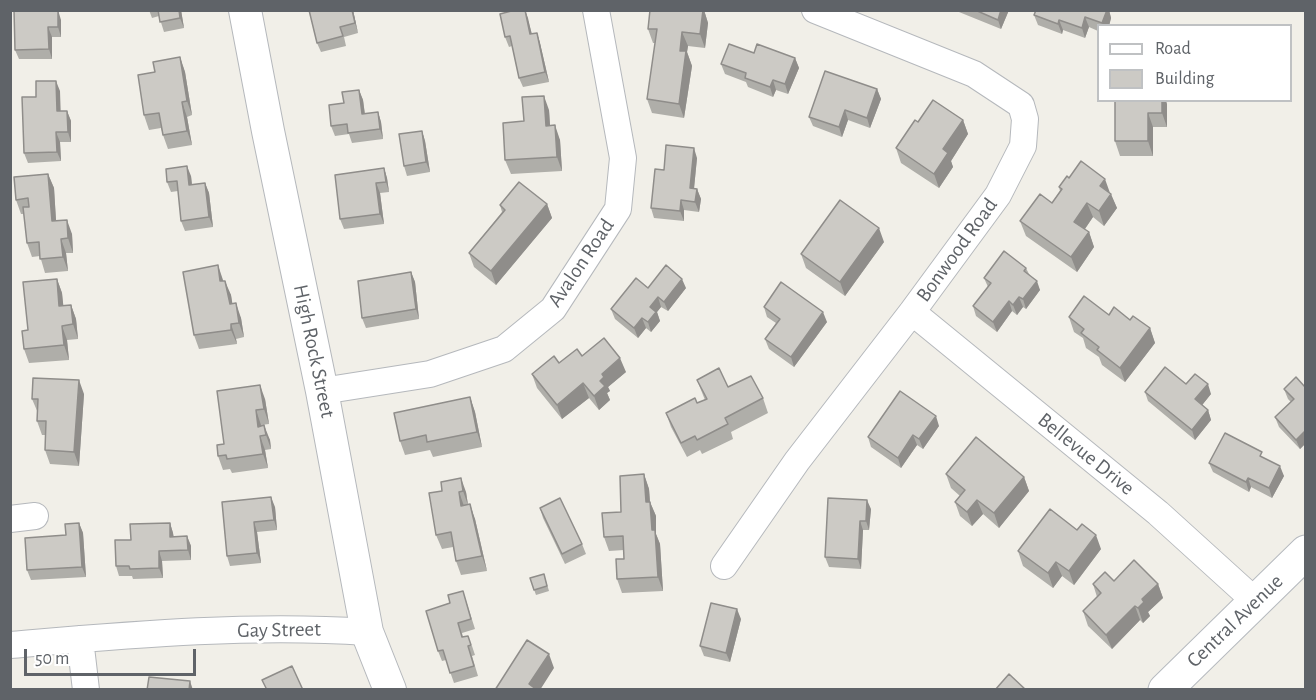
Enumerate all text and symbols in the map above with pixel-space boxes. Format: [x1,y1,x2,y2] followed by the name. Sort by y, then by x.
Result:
[1097,24,1292,102] legend
[1155,40,1191,58] text: Road
[1155,70,1214,88] text: Building
[911,193,1003,307] street label: Bonwood Road
[542,214,620,312] street label: Avalon Road
[288,282,340,420] street label: High Rock Street
[1033,407,1139,501] street label: Bellevue Drive
[1182,569,1288,673] street label: Central Avenue
[237,617,321,643] street label: Gay Street
[27,637,200,675] scale bar
[35,650,69,668] text: 50 m

